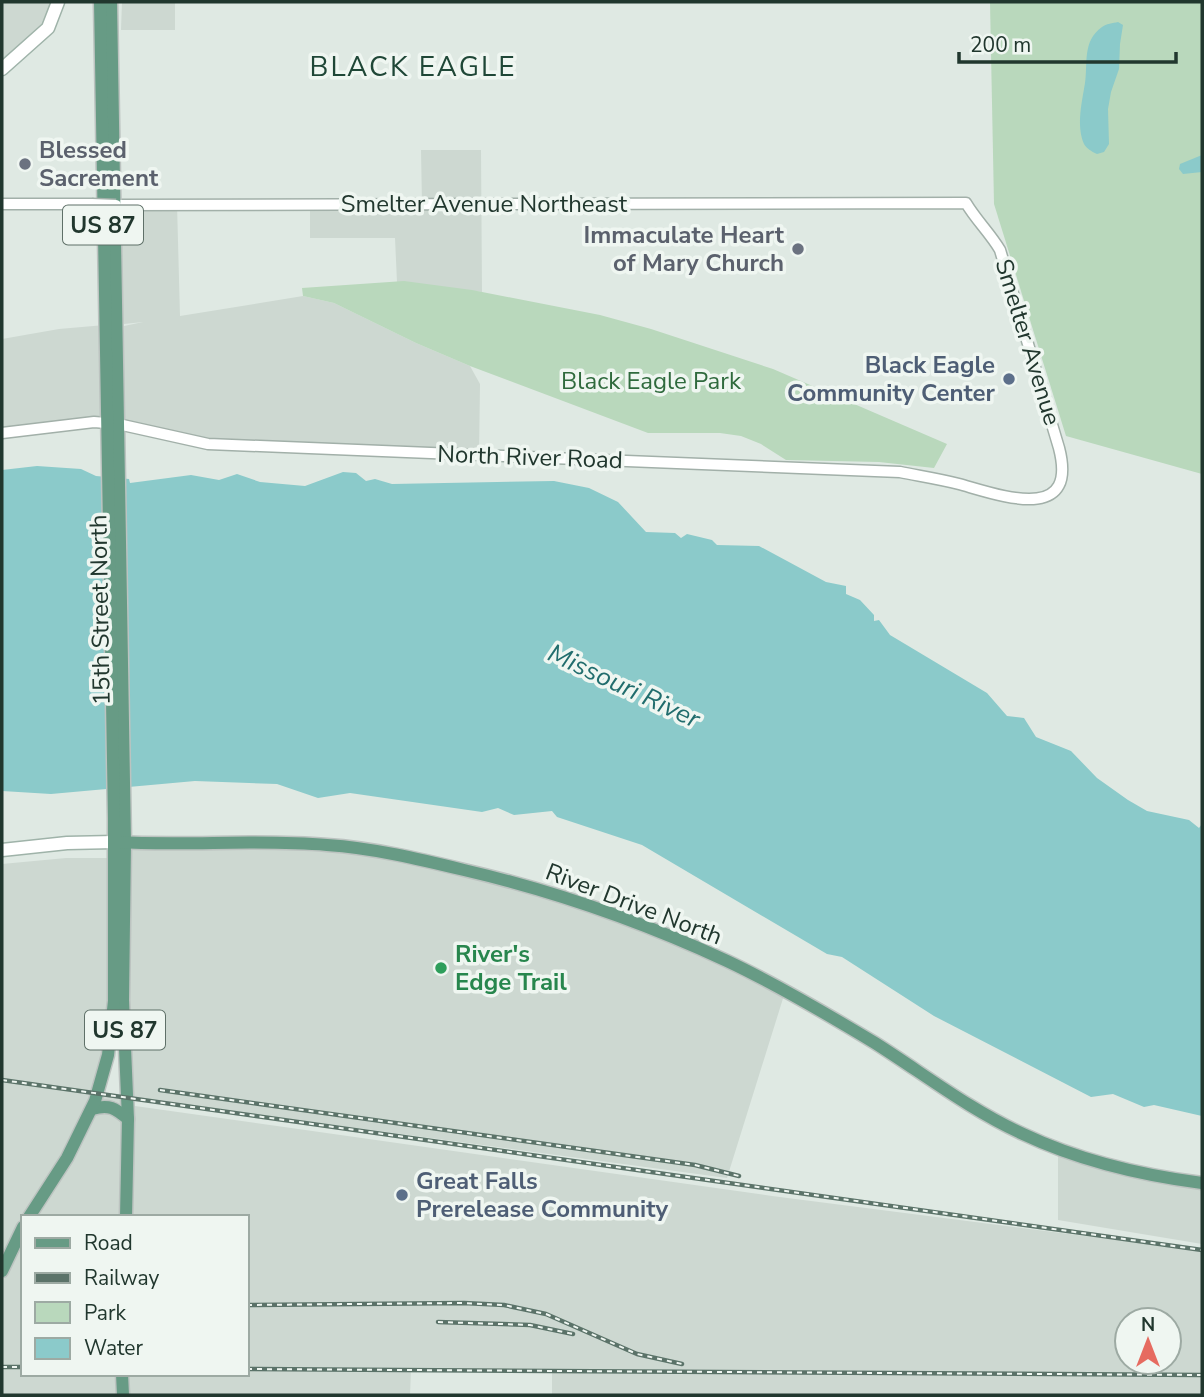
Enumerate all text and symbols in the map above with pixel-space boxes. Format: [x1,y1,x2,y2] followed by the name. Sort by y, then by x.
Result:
[959,21,1176,65] scale bar
[970,31,1031,59] text: 200 m
[309,48,517,86] district label: BLACK EAGLE
[39,134,159,194] place label: Blessed Sacrement
[17,156,33,172] marker: Blessed Sacrement
[341,188,628,220] street label: Smelter Avenue Northeast
[63,206,143,244] road number: US 87
[583,219,785,279] place label: Immaculate Heart of Mary Church
[790,241,806,257] marker: Immaculate Heart of Mary Church
[987,255,1069,429] street label: Smelter Avenue
[787,349,996,409] place label: Black Eagle Community Center
[561,365,742,397] park label: Black Eagle Park
[1001,371,1017,387] marker: Black Eagle Community Center
[437,438,623,476] street label: North River Road
[82,514,118,706] street label: 15th Street North
[542,635,706,737] water label: Missouri River
[541,856,727,952] street label: River Drive North
[455,938,567,998] place label: River's Edge Trail
[433,960,449,976] marker: River's Edge Trail
[85,1010,165,1050] road number: US 87
[416,1165,669,1225] place label: Great Falls Prerelease Community
[394,1187,410,1203] marker: Great Falls Prerelease Community
[21,1215,248,1376] legend
[84,1229,133,1257] text: Road
[84,1264,159,1292] text: Railway
[84,1299,126,1327] text: Park
[1113,1306,1183,1376] north arrow
[1141,1312,1155,1338] text: N
[84,1334,143,1362] text: Water

